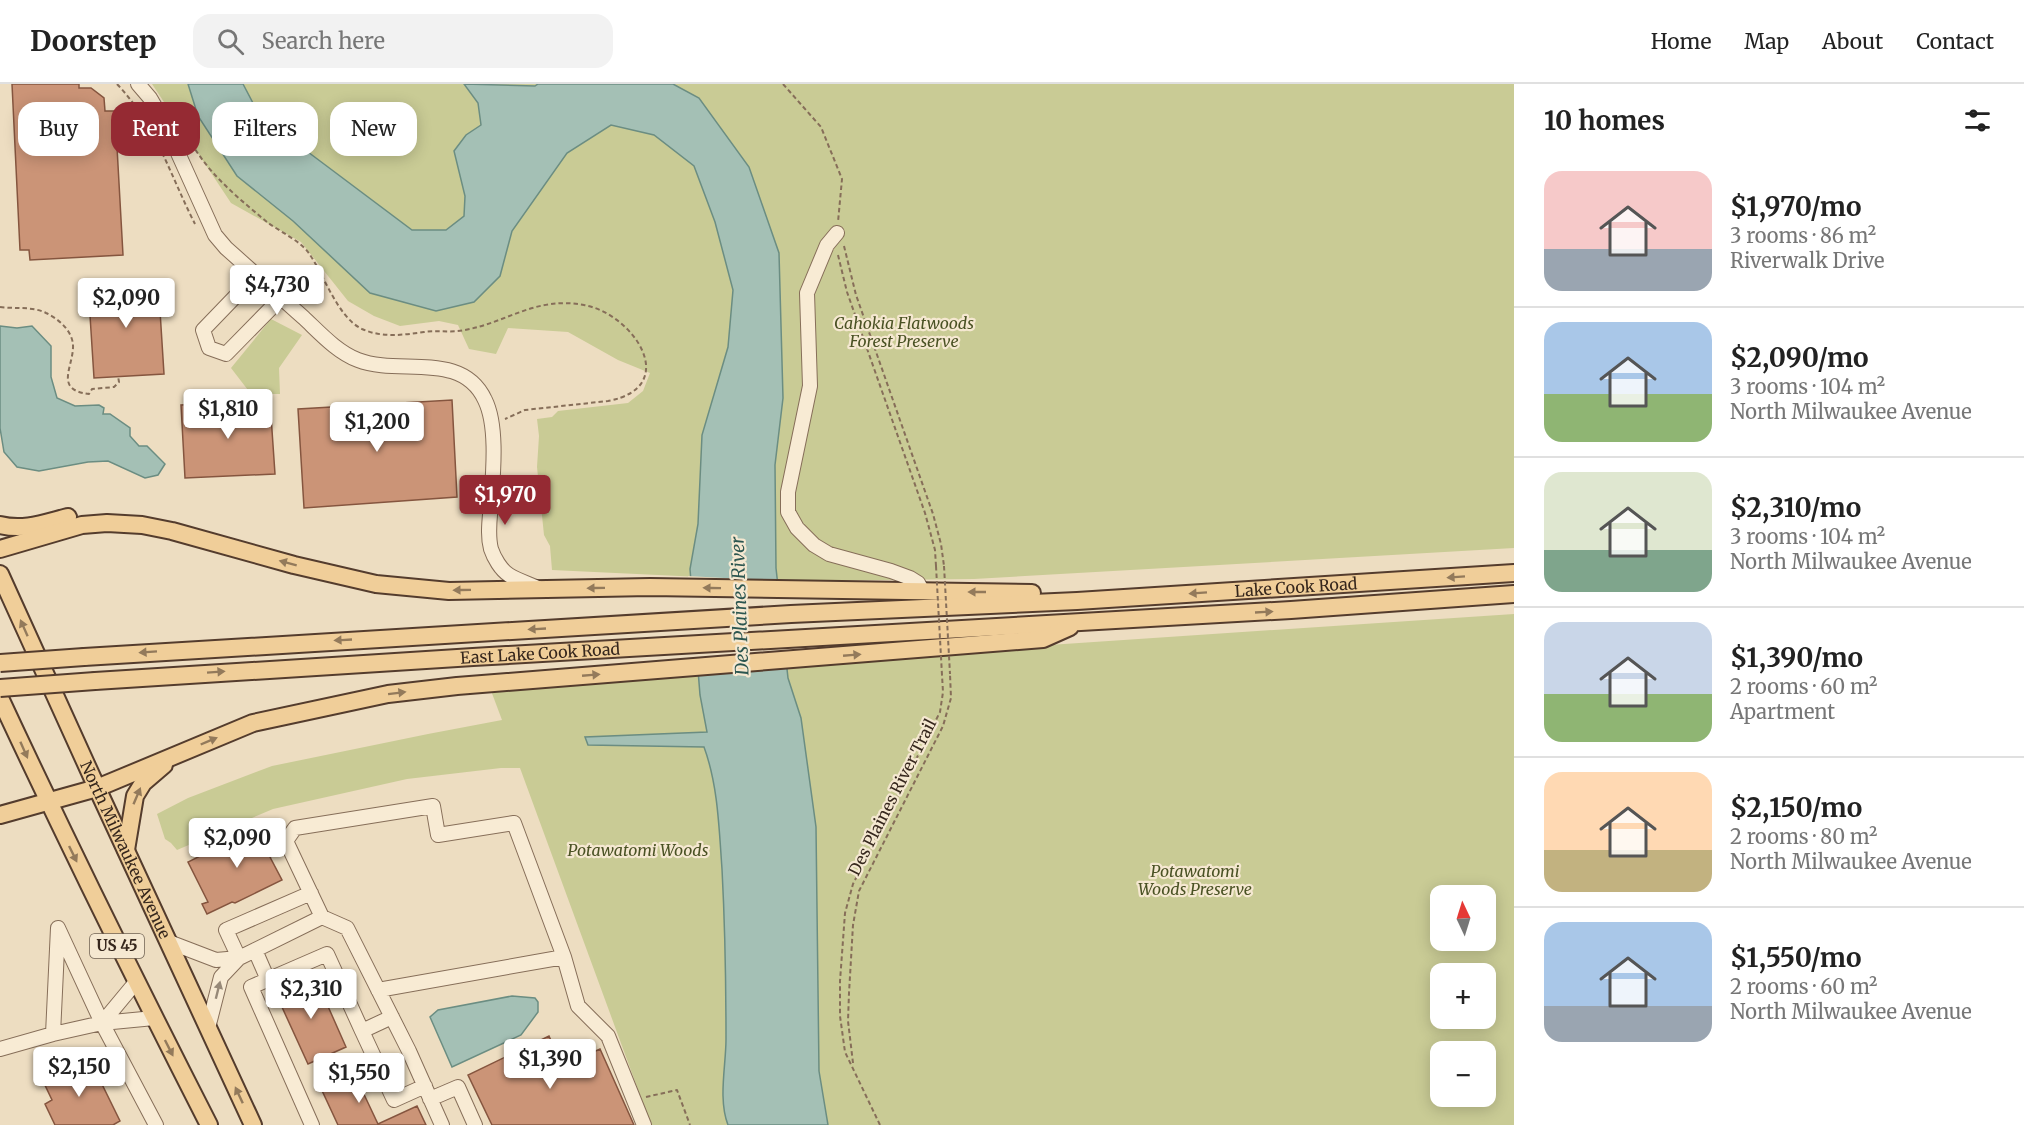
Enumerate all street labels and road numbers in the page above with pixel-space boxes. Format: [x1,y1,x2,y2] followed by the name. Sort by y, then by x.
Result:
[1234,573,1358,601] street label: Lake Cook Road
[460,639,621,668] street label: East Lake Cook Road
[844,715,940,879] street label: Des Plaines River Trail
[76,758,175,942] street label: North Milwaukee Avenue
[90,934,144,958] road number: US 45

